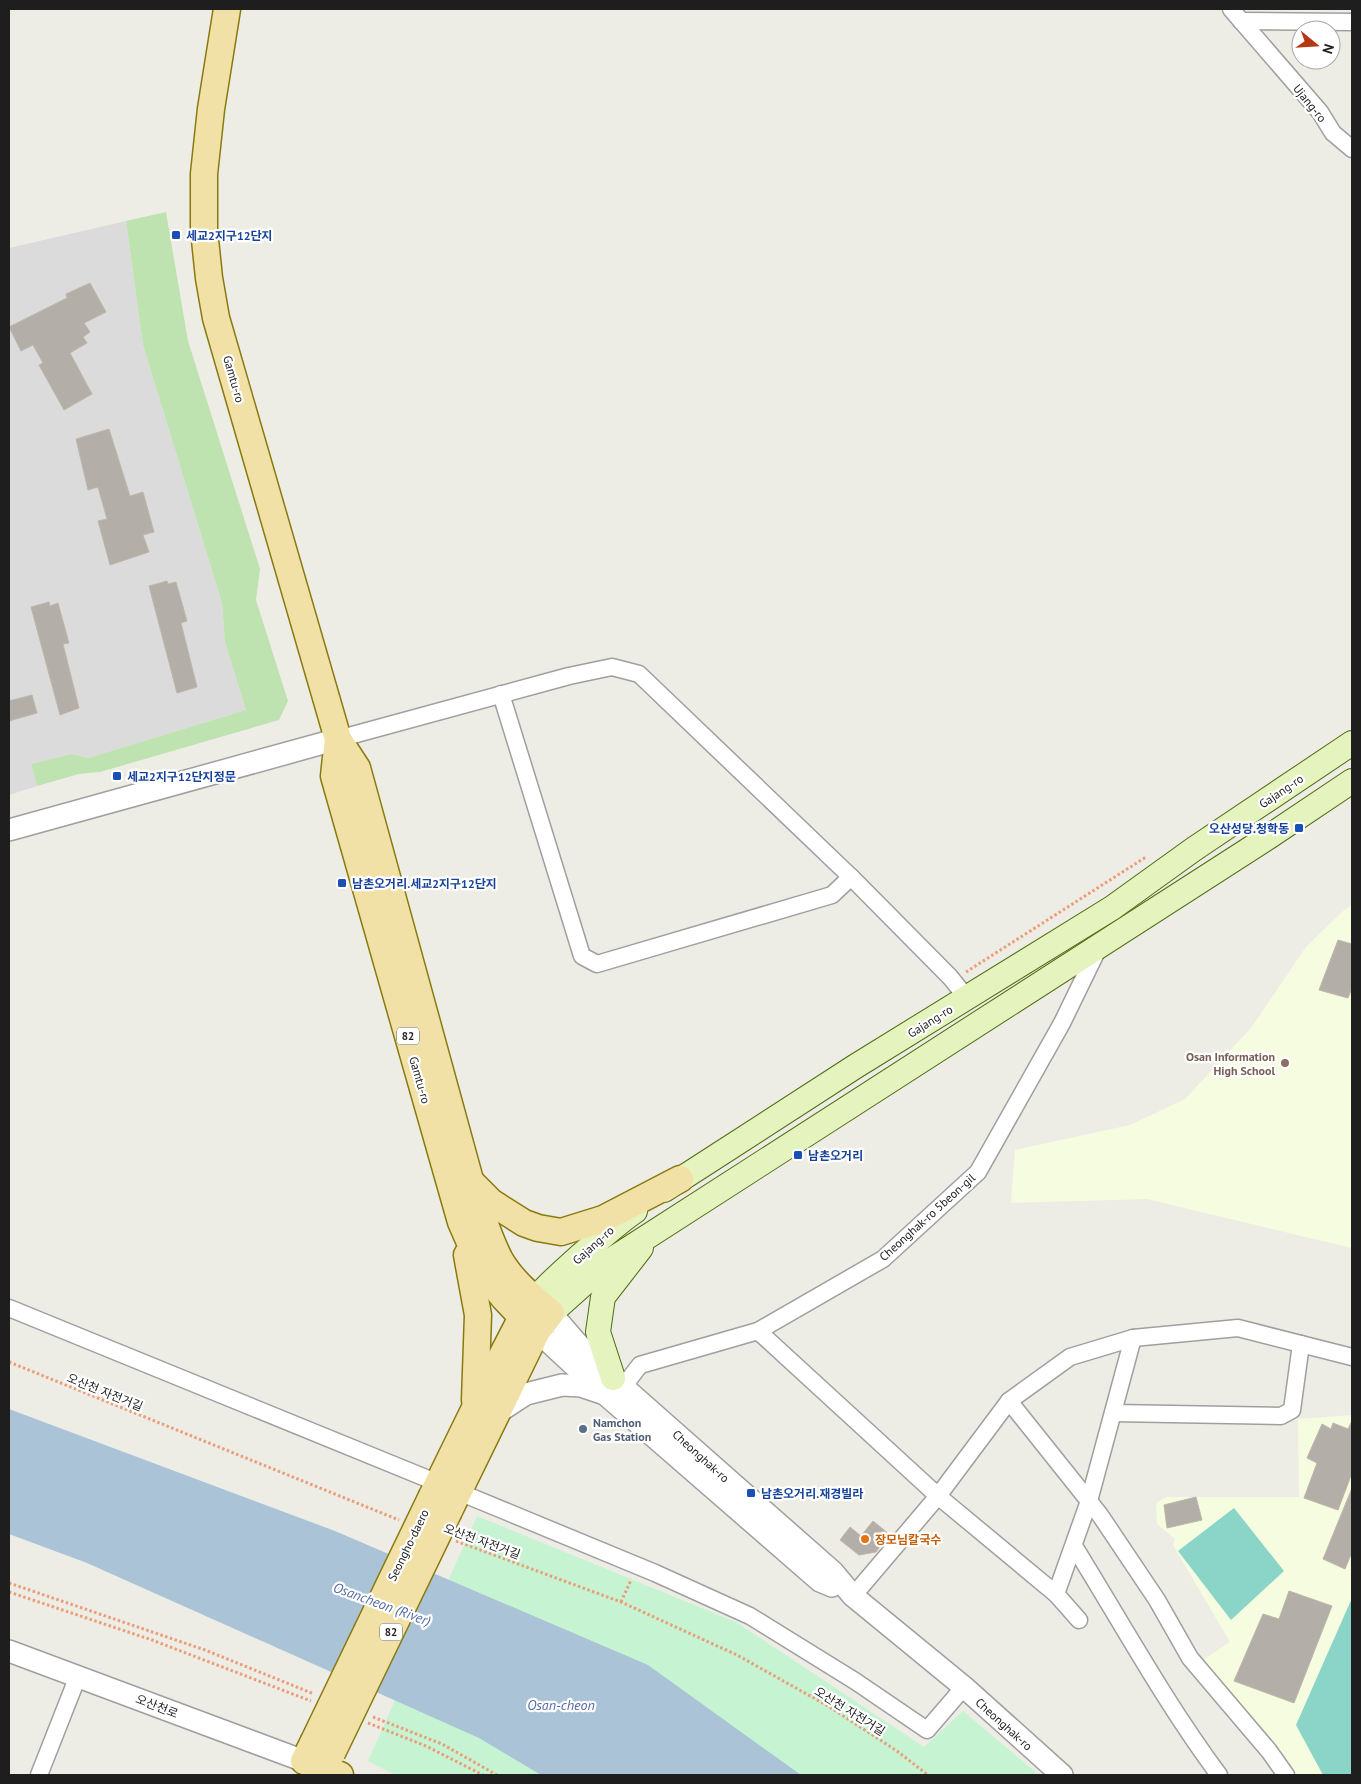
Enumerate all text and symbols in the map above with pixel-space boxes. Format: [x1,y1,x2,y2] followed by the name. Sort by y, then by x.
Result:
[1291,20,1341,70] north arrow
[1318,42,1338,56] text: N
[1290,81,1330,125] street label: Ujang-ro
[186,228,273,243] place label: 세교2지구12단지
[170,229,182,241] marker: 세교2지구12단지
[220,354,248,404] street label: Gamtu-ro
[127,769,236,784] place label: 세교2지구12단지정문
[111,770,123,782] marker: 세교2지구12단지정문
[1256,771,1306,811] street label: Gajang-ro
[1209,821,1289,836] place label: 오산성당.청학동
[1293,822,1305,834] marker: 오산성당.청학동
[352,876,497,891] place label: 남촌오거리.세교2지구12단지
[336,877,348,889] marker: 남촌오거리.세교2지구12단지
[905,1001,955,1041] street label: Gajang-ro
[397,1028,419,1044] road number: 82
[1186,1049,1275,1078] place label: Osan Information High School
[406,1055,434,1105] street label: Gamtu-ro
[1279,1057,1291,1069] marker: Osan Information High School
[808,1148,863,1163] place label: 남촌오거리
[792,1149,804,1161] marker: 남촌오거리
[876,1170,978,1264] street label: Cheonghak-ro 5beon-gil
[569,1223,617,1267] street label: Gajang-ro
[65,1370,145,1414] street label: 오산천 자전거길
[593,1415,651,1444] place label: Namchon Gas Station
[577,1423,589,1435] marker: Namchon Gas Station
[669,1427,733,1485] street label: Cheonghak-ro
[761,1486,863,1501] place label: 남촌오거리.재경빌라
[745,1487,757,1499] marker: 남촌오거리.재경빌라
[384,1507,432,1583] street label: Seongho-daero
[442,1520,522,1562] street label: 오산천 자전거길
[875,1532,941,1547] place label: 장모님칼국수
[859,1533,871,1545] marker: 장모님칼국수
[331,1578,433,1630] water label: Osancheon (River)
[380,1624,402,1640] road number: 82
[812,1683,888,1739] street label: 오산천 자전거길
[134,1691,180,1721] street label: 오산천로
[972,1695,1036,1753] street label: Cheonghak-ro
[527,1696,595,1714] water label: Osan-cheon

